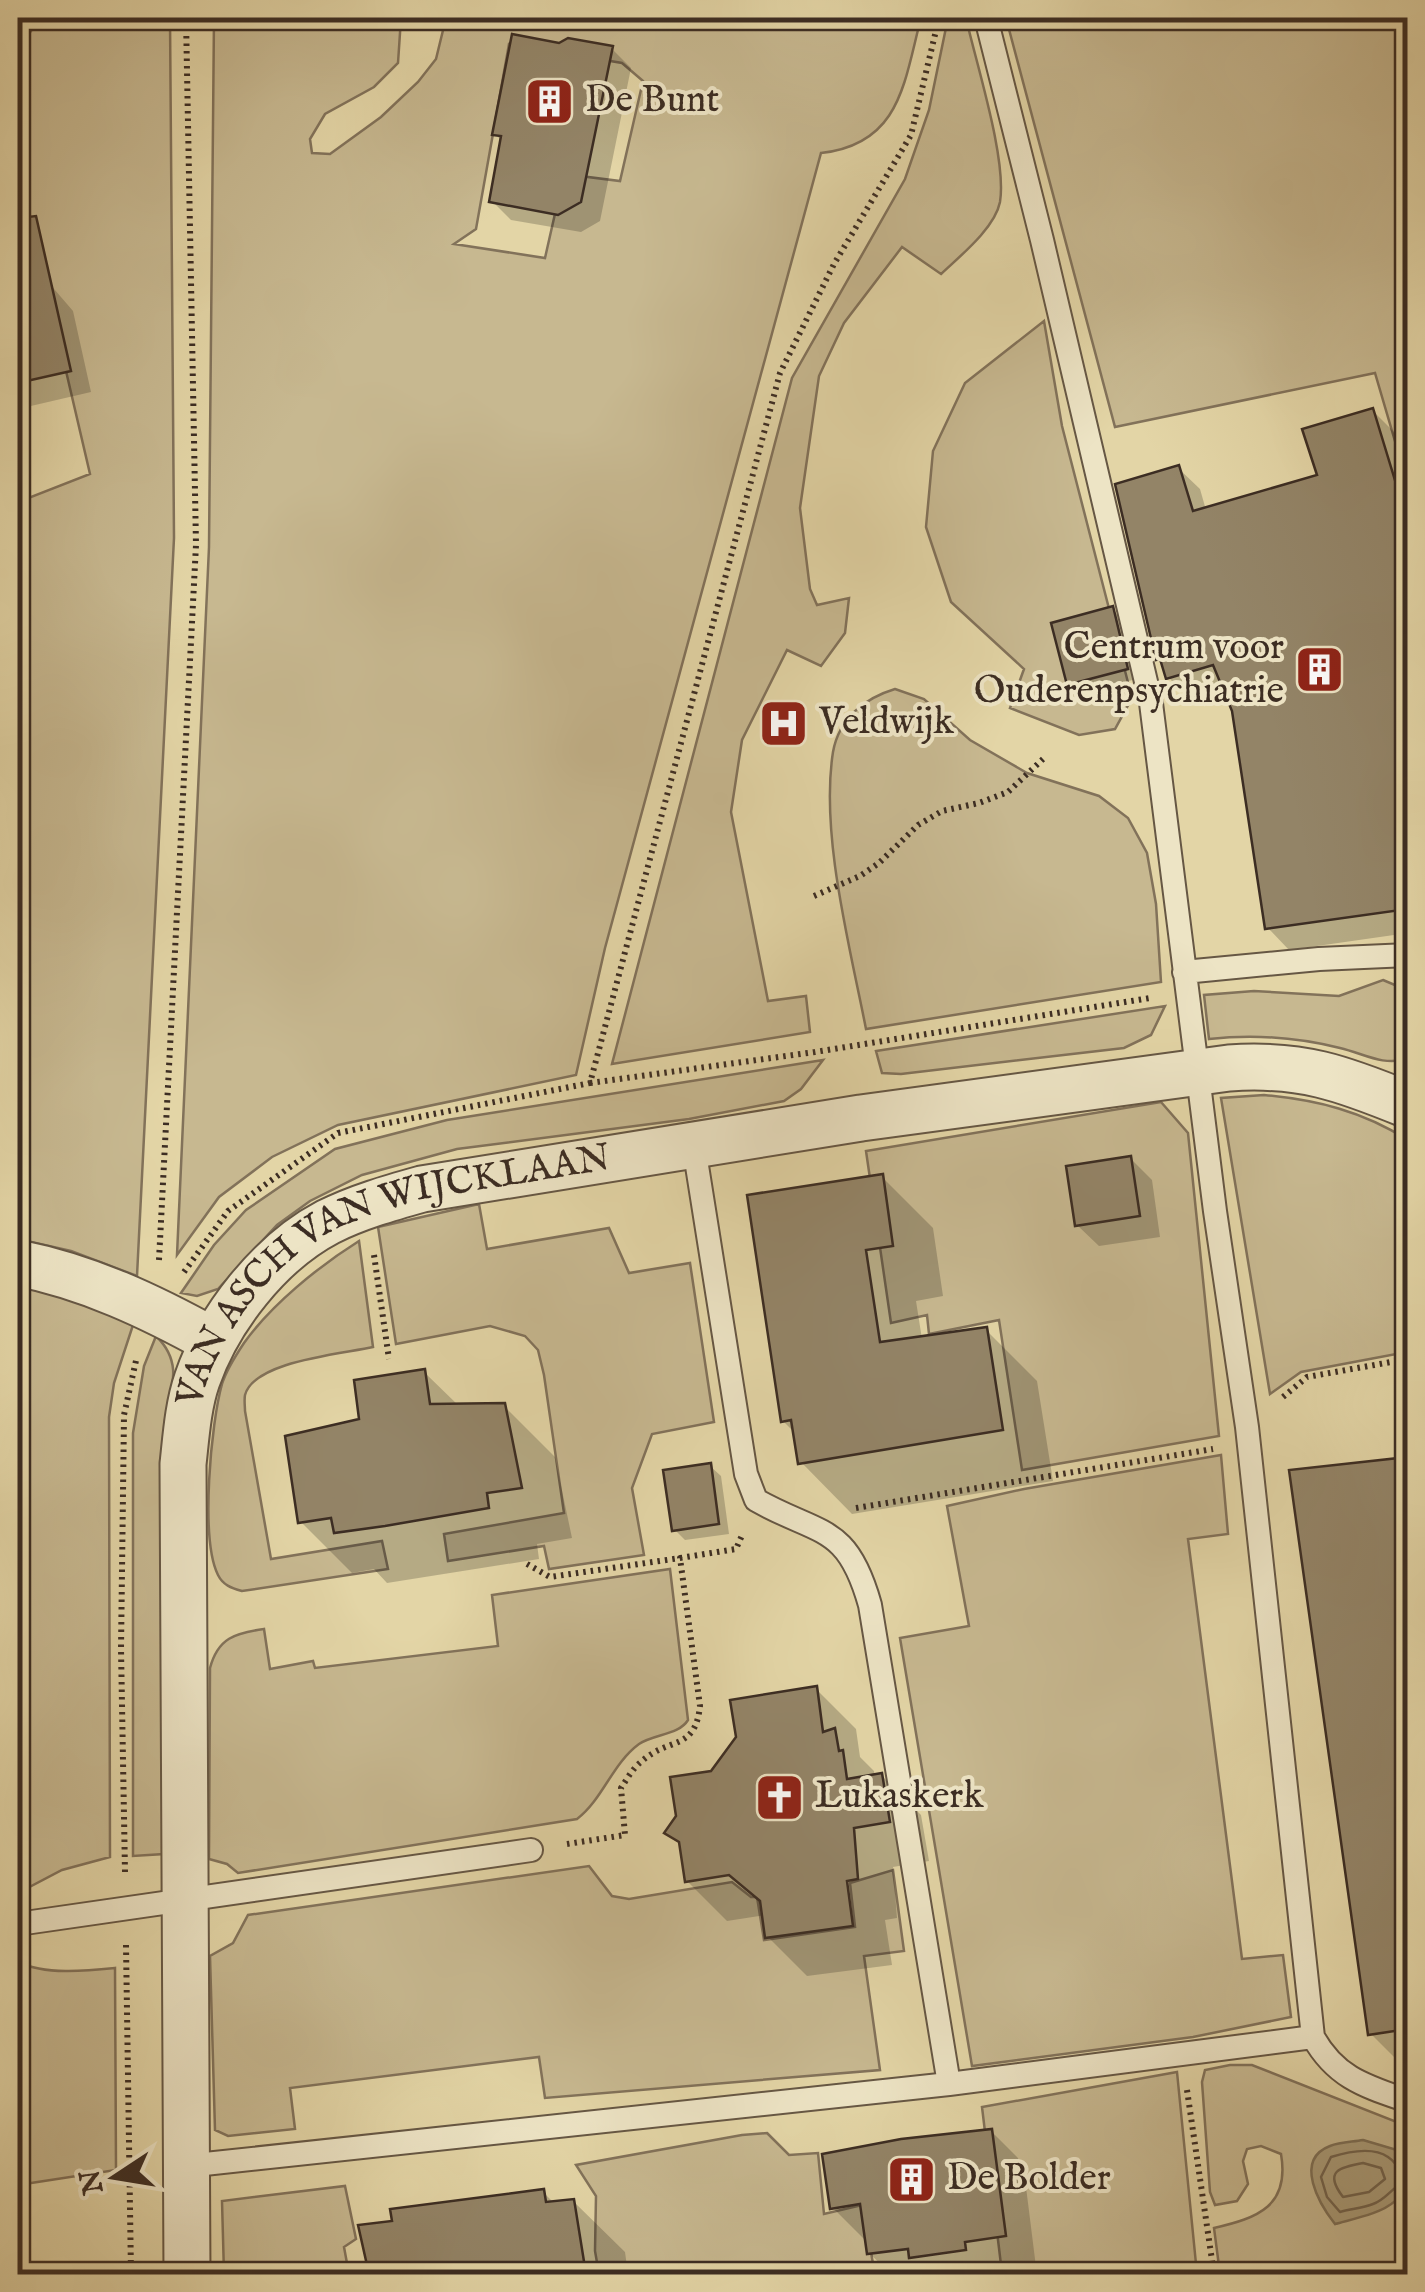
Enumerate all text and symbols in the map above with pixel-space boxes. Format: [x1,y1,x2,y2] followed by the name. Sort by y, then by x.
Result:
[524,75,576,127] building icon: De Bunt
[585,77,719,125] place label: De Bunt
[974,624,1284,716] place label: Centrum voor Ouderenpsychiatrie
[1293,644,1345,696] building icon: Centrum voor Ouderenpsychiatrie
[758,697,810,749] hospital icon: Veldwijk
[818,699,955,747] place label: Veldwijk
[166,1135,614,1412] street label: VAN ASCH VAN WIJCKLAAN
[754,1771,806,1823] church icon: Lukaskerk
[815,1773,984,1821] place label: Lukaskerk
[65,2127,165,2227] north arrow
[886,2153,938,2205] building icon: De Bolder
[947,2155,1111,2203] place label: De Bolder
[73,2166,113,2198] text: N

